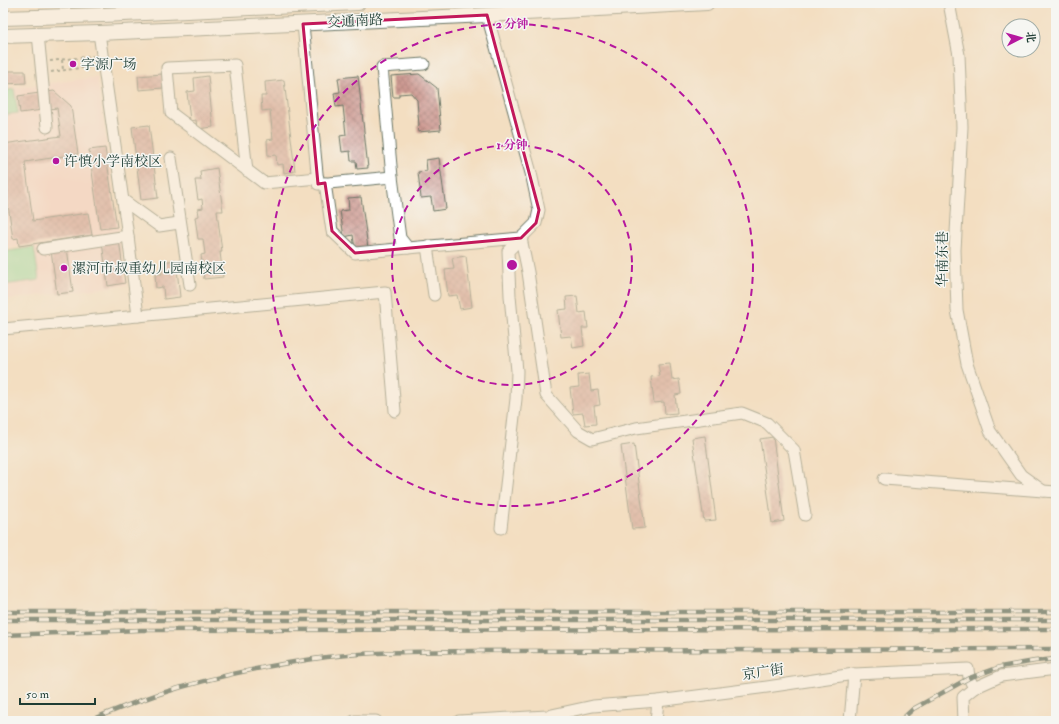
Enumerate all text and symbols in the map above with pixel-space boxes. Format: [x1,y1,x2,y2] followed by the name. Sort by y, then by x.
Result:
[327,11,383,31] street label: 交通南路
[496,17,528,32] text: 2 分钟
[1001,18,1041,58] north arrow
[1023,31,1037,43] text: 北
[81,56,137,73] place label: 字源广场
[68,59,78,69] marker: 字源广场
[497,138,527,153] text: 1 分钟
[64,153,162,170] place label: 许慎小学南校区
[51,156,61,166] marker: 许慎小学南校区
[934,231,951,287] street label: 华南东巷
[505,258,519,272] centre of rings
[72,260,226,277] place label: 漯河市叔重幼儿园南校区
[59,263,69,273] marker: 漯河市叔重幼儿园南校区
[741,661,785,683] street label: 京广街
[20,680,95,706] scale bar
[26,687,50,702] text: 50 m

